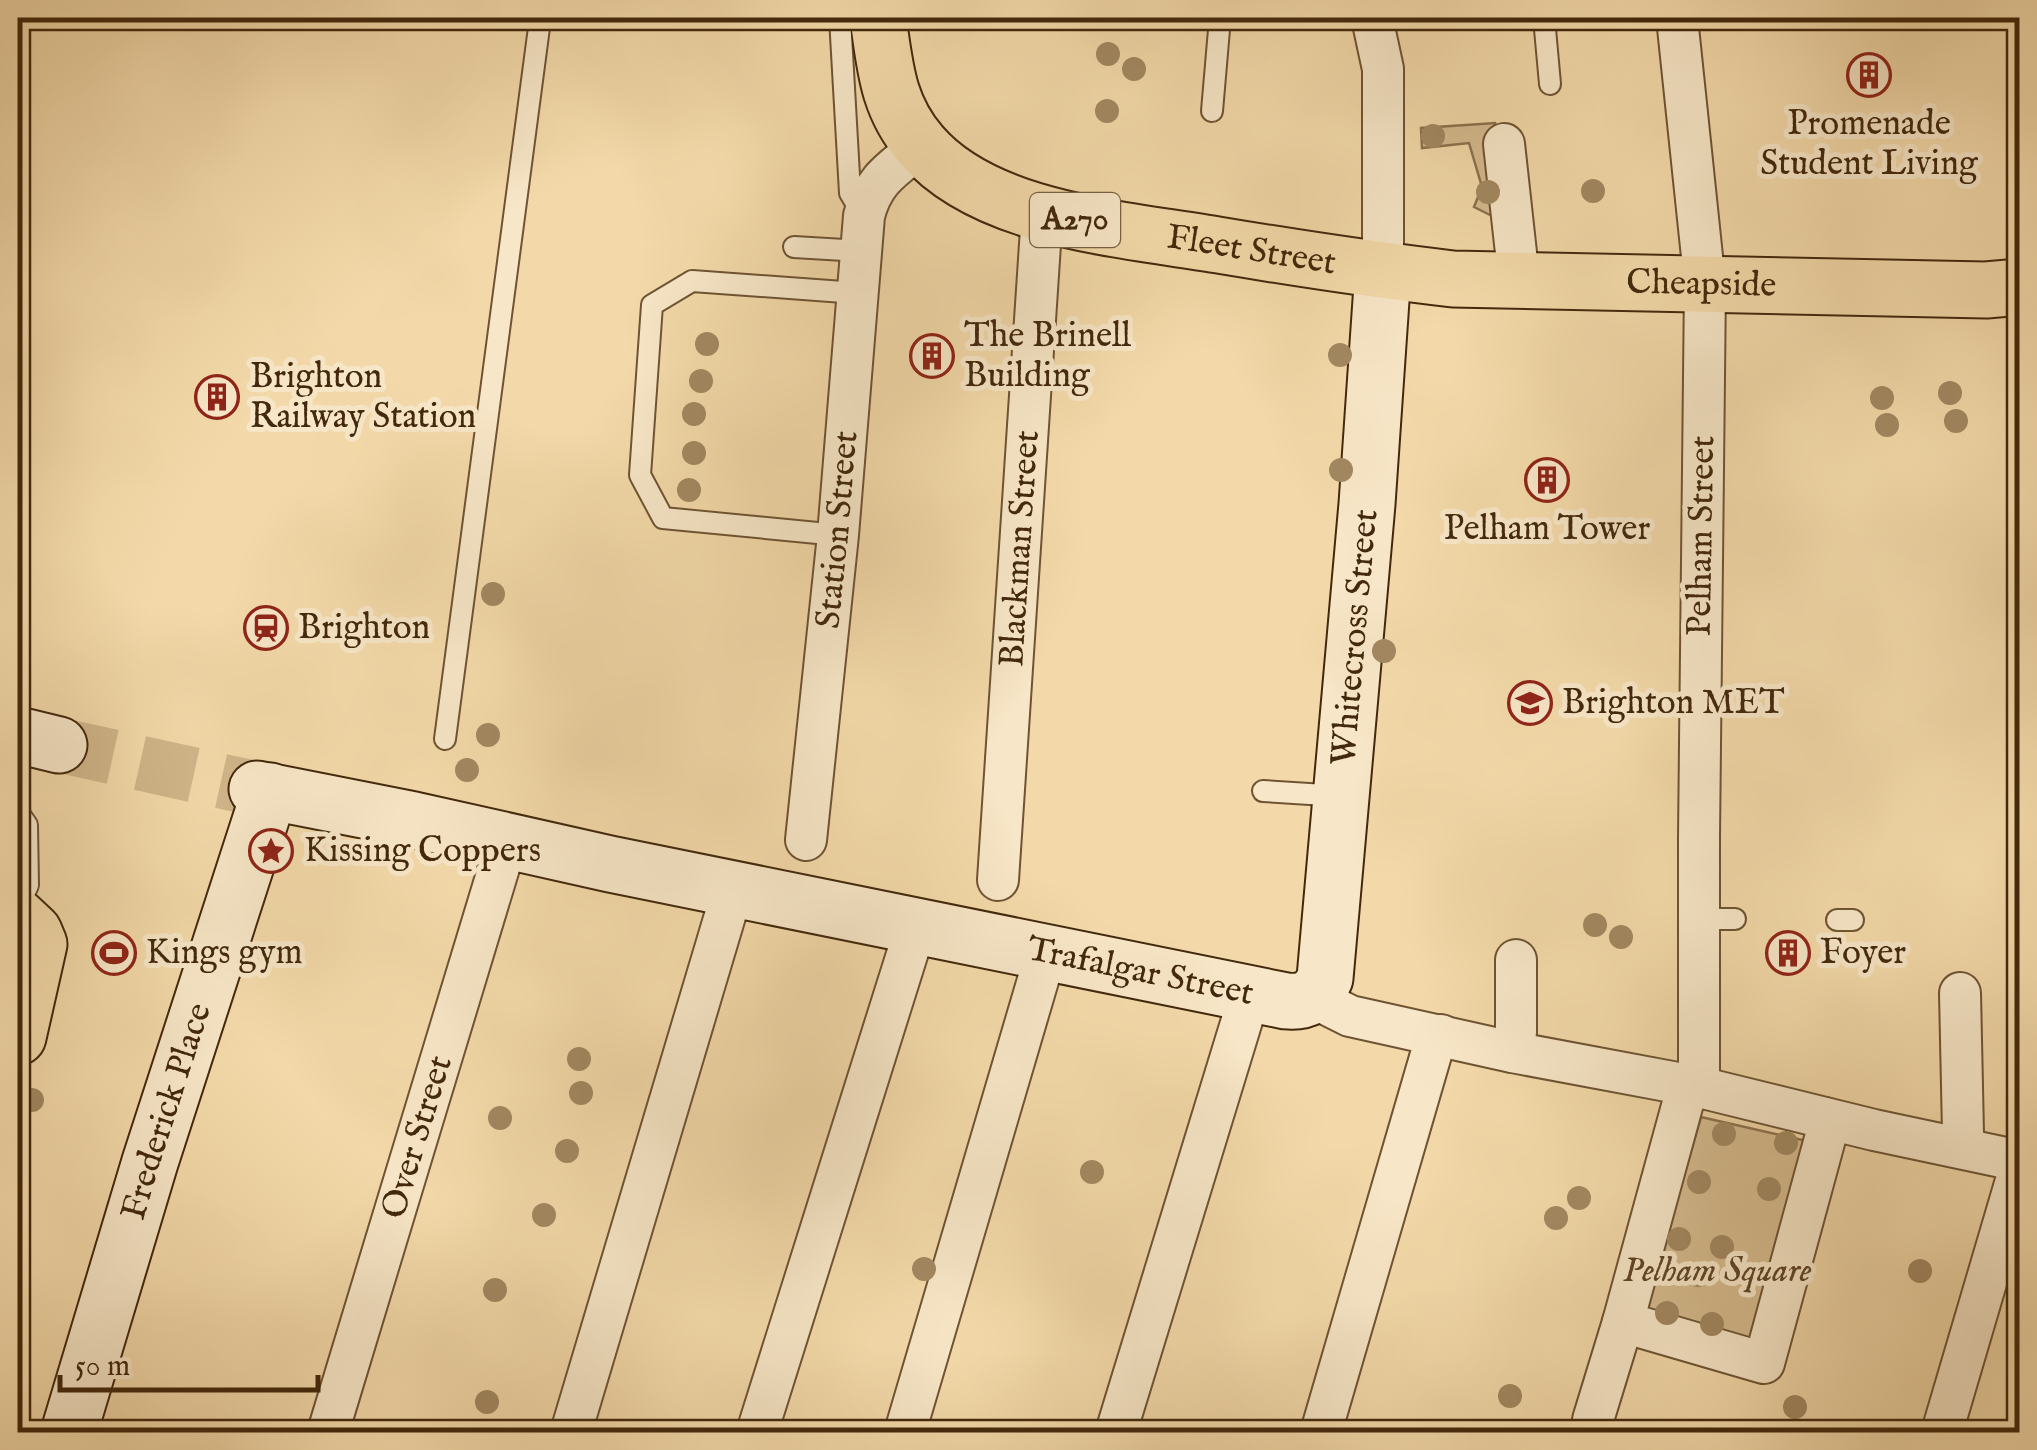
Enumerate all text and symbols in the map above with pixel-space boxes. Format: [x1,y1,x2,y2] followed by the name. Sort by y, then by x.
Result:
[1846,52,1892,98] building icon: Promenade Student Living
[1760,102,1979,187] place label: Promenade Student Living
[1030,193,1120,247] road number: A270
[1164,215,1339,286] street label: Fleet Street
[1626,260,1777,308] street label: Cheapside
[964,314,1132,399] place label: The Brinell Building
[909,333,955,379] building icon: The Brinell Building
[250,355,476,440] place label: Brighton Railway Station
[194,374,240,420] building icon: Brighton Railway Station
[806,429,869,631] street label: Station Street
[990,429,1050,669] street label: Blackman Street
[1678,435,1726,637] street label: Pelham Street
[1524,457,1570,503] building icon: Pelham Tower
[1321,507,1389,767] street label: Whitecross Street
[1444,507,1650,552] place label: Pelham Tower
[243,605,289,651] station icon: Brighton
[298,606,430,651] place label: Brighton
[1507,680,1553,726] school or university icon: Brighton MET
[1562,681,1785,726] place label: Brighton MET
[248,828,294,874] place icon: Kissing Coppers
[304,829,541,874] place label: Kissing Coppers
[1023,927,1257,1016] street label: Trafalgar Street
[91,930,137,976] sports icon: Kings gym
[1765,930,1811,976] building icon: Foyer
[146,931,303,976] place label: Kings gym
[1820,931,1906,976] place label: Foyer
[111,997,222,1225] street label: Frederick Place
[371,1050,463,1224] street label: Over Street
[1623,1249,1812,1294] park label: Pelham Square
[60,1330,318,1392] scale bar
[75,1348,130,1386] text: 50 m

